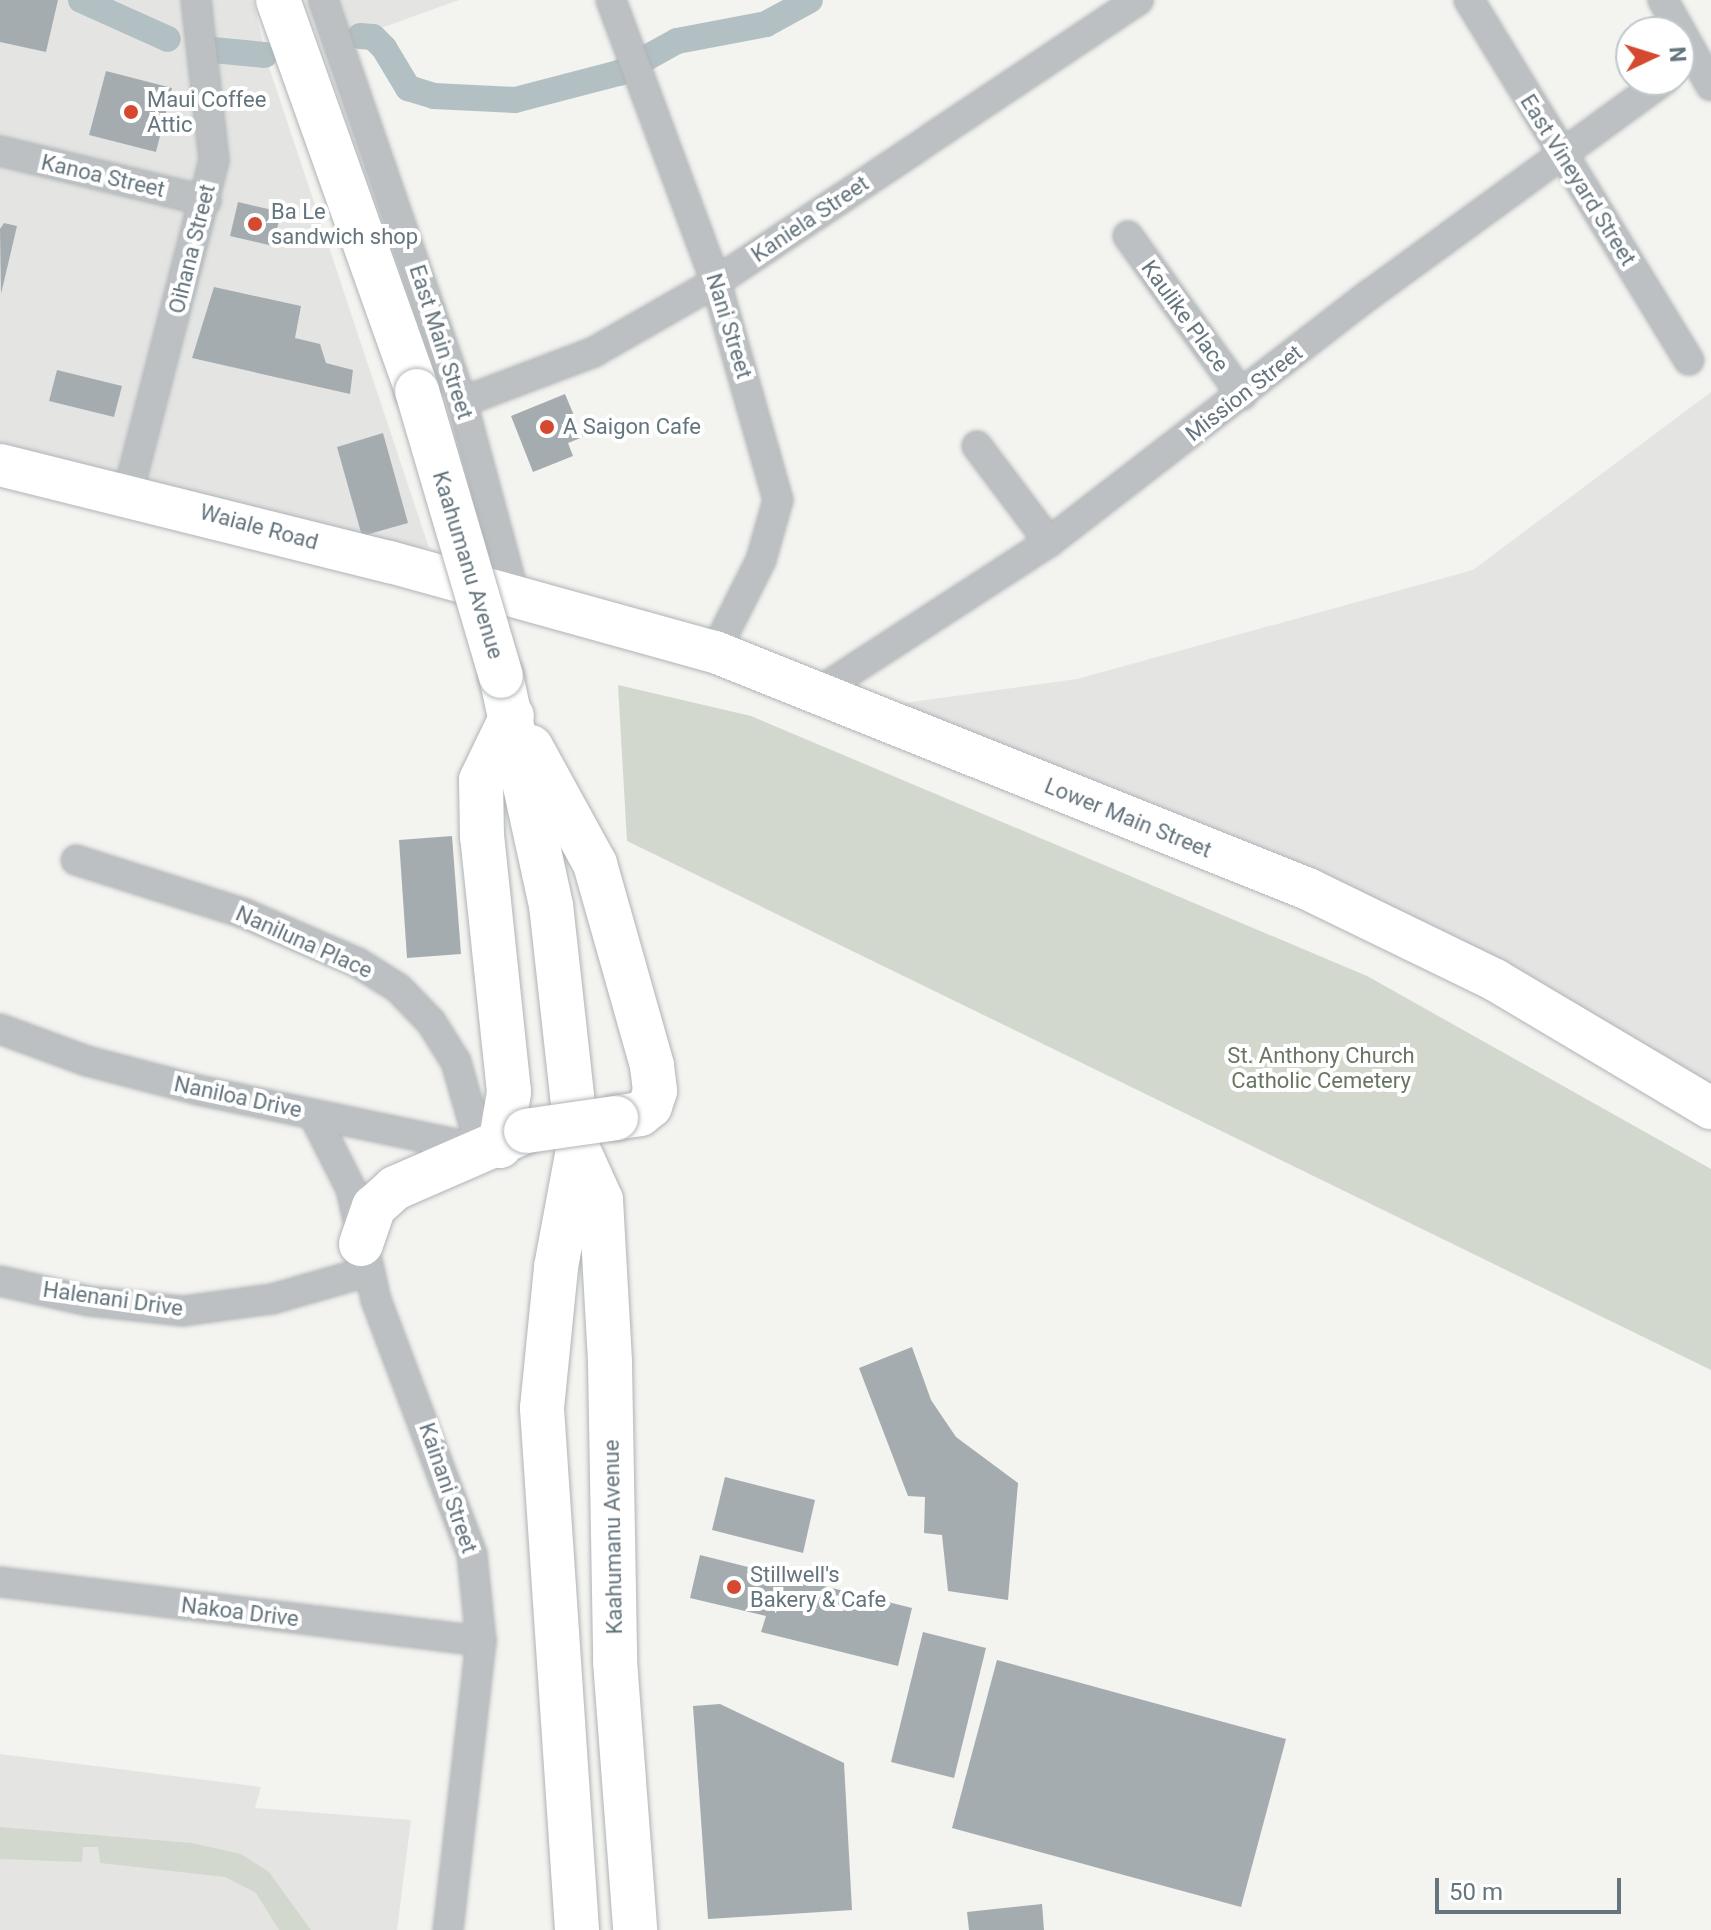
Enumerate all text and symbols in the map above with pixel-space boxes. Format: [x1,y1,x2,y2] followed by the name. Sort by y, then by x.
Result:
[1615,16,1695,96] north arrow
[1664,46,1690,63] text: N
[147,86,266,138] place label: Maui Coffee Attic
[1515,90,1641,270] street label: East Vineyard Street
[122,103,140,121] marker: Maui Coffee Attic
[39,149,167,203] street label: Kanoa Street
[746,170,874,268] street label: Kaniela Street
[163,182,221,316] street label: Oihana Street
[271,198,418,250] place label: Ba Le sandwich shop
[246,215,264,233] marker: Ba Le sandwich shop
[1136,255,1234,377] street label: Kaulike Place
[404,262,478,422] street label: East Main Street
[700,270,758,382] street label: Nani Street
[1180,339,1308,447] street label: Mission Street
[563,414,701,440] place label: A Saigon Cafe
[538,418,556,436] marker: A Saigon Cafe
[427,468,509,662] street label: Kaahumanu Avenue
[197,499,321,555] street label: Waiale Road
[1041,772,1215,864] street label: Lower Main Street
[232,900,376,984] street label: Naniluna Place
[1227,1042,1415,1094] park label: St. Anthony Church Catholic Cemetery
[172,1071,304,1123] street label: Naniloa Drive
[41,1276,185,1322] street label: Halenani Drive
[413,1419,483,1557] street label: Kainani Street
[598,1439,628,1635] street label: Kaahumanu Avenue
[750,1561,886,1612] place label: Stillwell's Bakery & Cafe
[725,1578,743,1596] marker: Stillwell's Bakery & Cafe
[180,1592,300,1632] street label: Nakoa Drive
[1439,1862,1625,1912] scale bar
[1449,1878,1503,1906] text: 50 m

